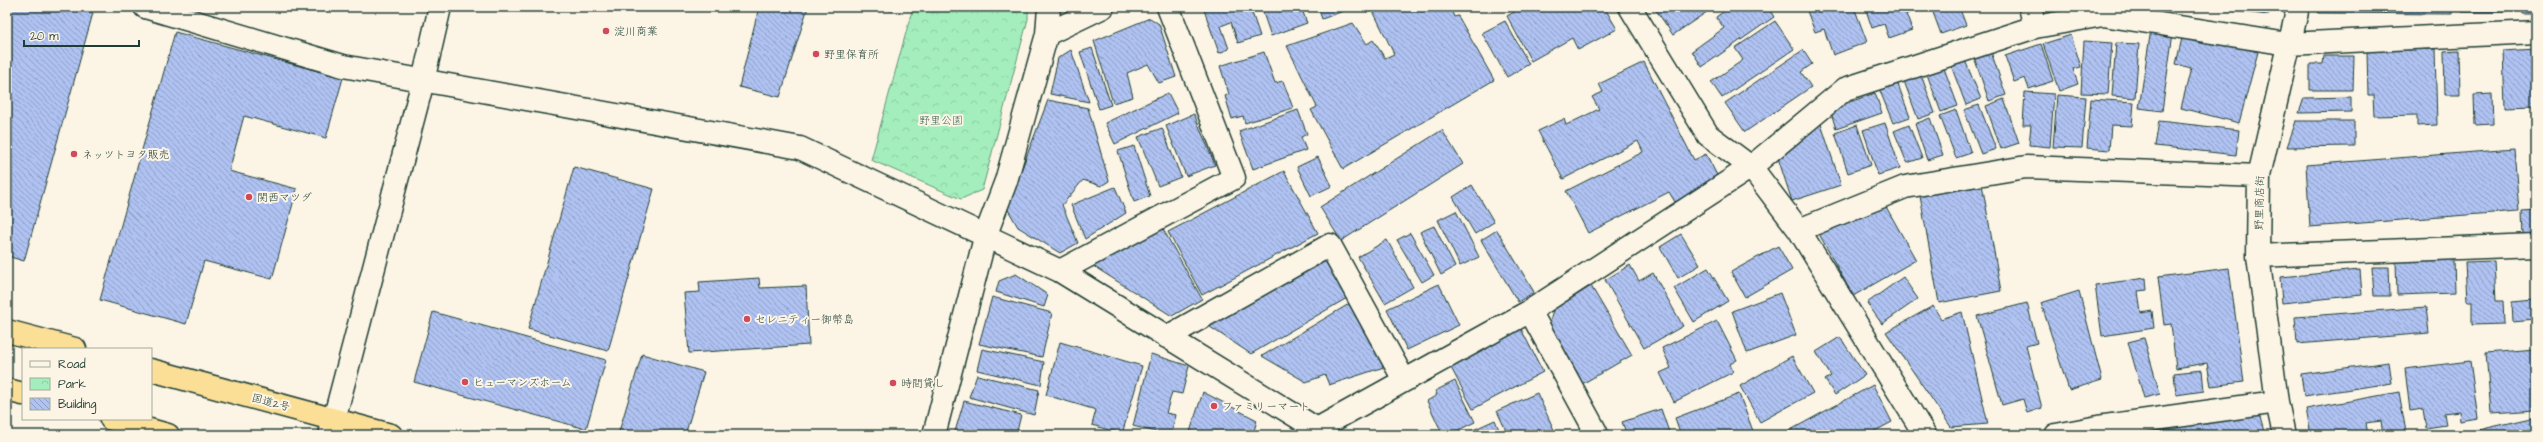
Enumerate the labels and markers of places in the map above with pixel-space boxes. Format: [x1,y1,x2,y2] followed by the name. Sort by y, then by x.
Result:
[614,24,658,39] place label: 淀川商業
[601,26,611,36] marker: 淀川商業
[824,47,879,62] place label: 野里保育所
[811,49,821,59] marker: 野里保育所
[82,147,170,162] place label: ネッツトヨタ販売
[69,149,79,159] marker: ネッツトヨタ販売
[257,190,312,205] place label: 関西マツダ
[244,192,254,202] marker: 関西マツダ
[755,312,854,327] place label: セレニティー御幣島
[742,314,752,324] marker: セレニティー御幣島
[473,375,572,390] place label: ヒューマンズホーム
[901,376,945,391] place label: 時間貸し
[460,377,470,387] marker: ヒューマンズホーム
[888,378,898,388] marker: 時間貸し
[1222,399,1310,414] place label: ファミリーマート
[1209,401,1219,411] marker: ファミリーマート

